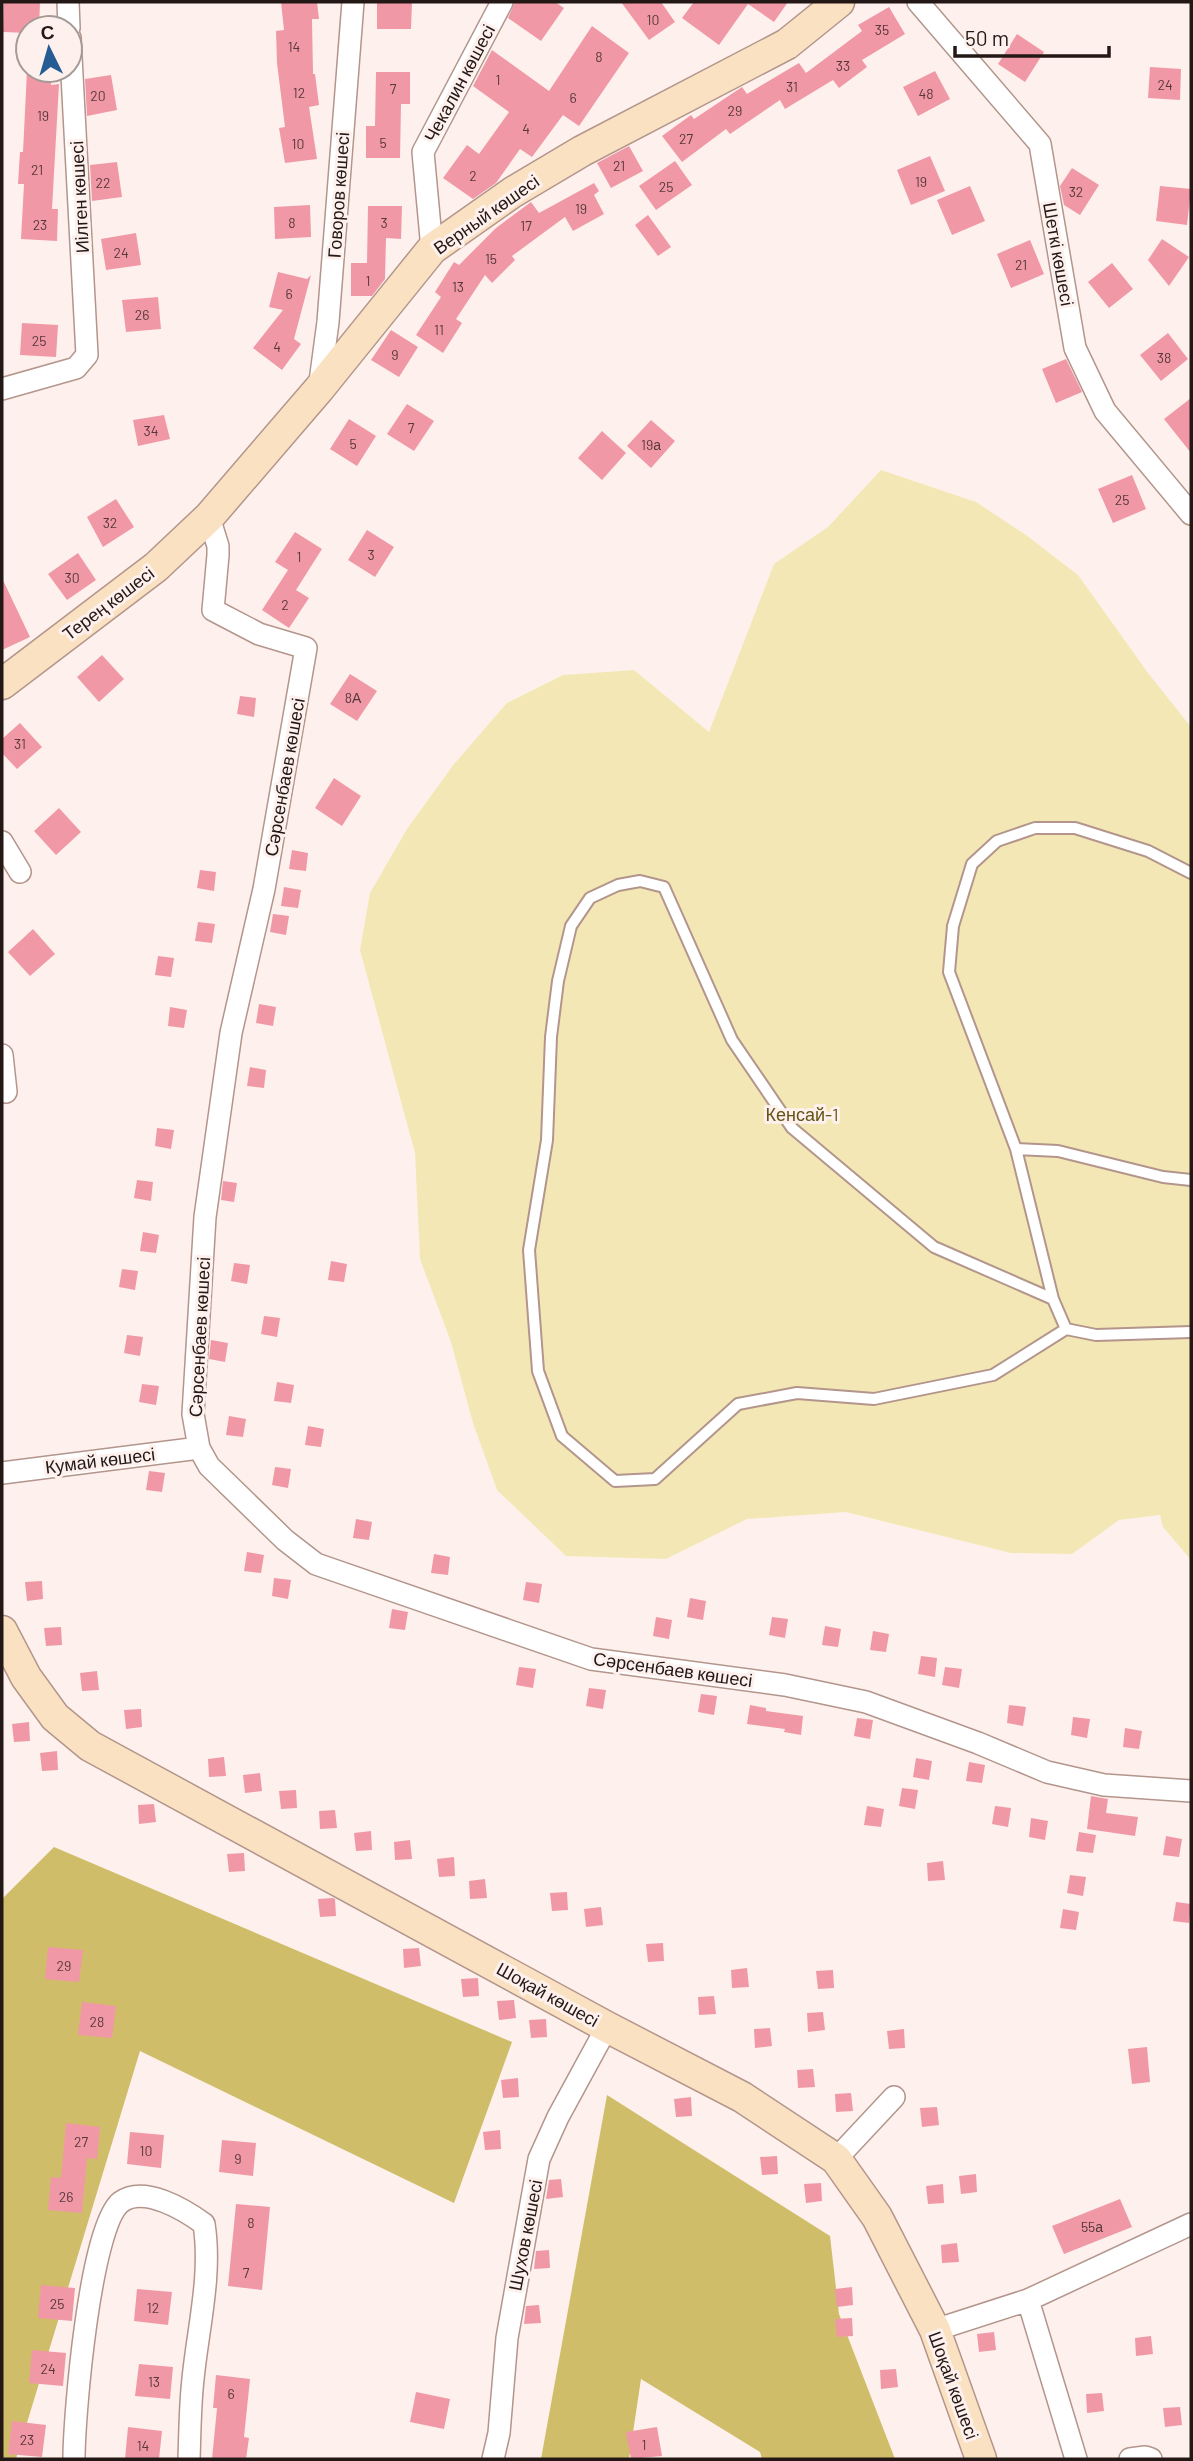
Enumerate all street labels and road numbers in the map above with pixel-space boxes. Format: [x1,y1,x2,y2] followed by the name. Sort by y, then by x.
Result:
[419,21,499,145] street label: Чекалин көшесі
[323,131,353,259] street label: Говоров көшесі
[65,140,93,254] street label: Иілген көшесі
[429,169,543,259] street label: Верный көшесі
[1039,200,1079,308] street label: Шеткі көшесі
[58,561,158,645] street label: Терең көшесі
[259,696,309,858] street label: Сәрсенбаев көшесі
[184,1256,214,1418] street label: Сәрсенбаев көшесі
[44,1442,156,1478] street label: Кумай көшесі
[592,1647,754,1691] street label: Сәрсенбаев көшесі
[493,1957,603,2031] street label: Шоқай көшесі
[503,2178,547,2292] street label: Шухов көшесі
[924,2328,984,2442] street label: Шоқай көшесі

